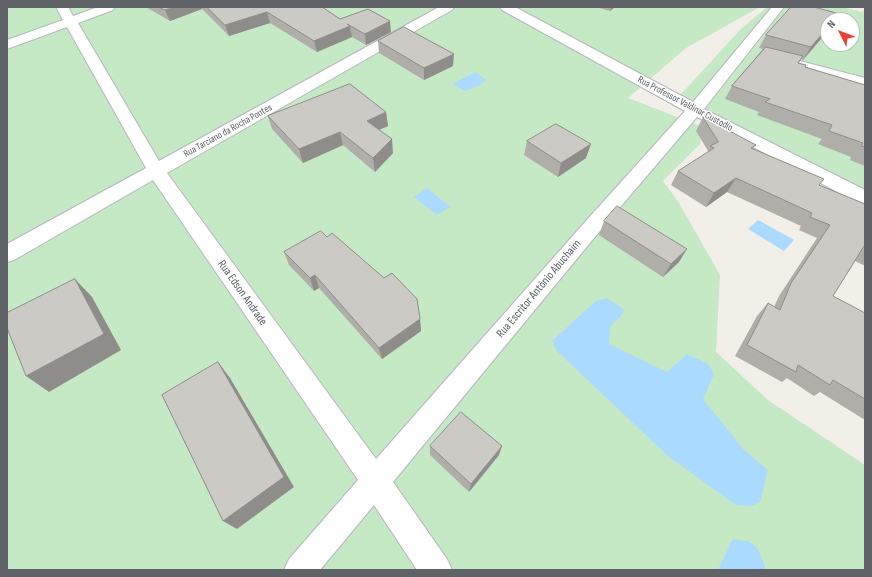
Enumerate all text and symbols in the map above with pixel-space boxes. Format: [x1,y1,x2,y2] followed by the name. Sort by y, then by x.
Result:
[820,12,860,52] north arrow
[825,18,838,31] text: N
[635,74,735,134] street label: Rua Professor Valdinar Custodio
[182,102,274,160] street label: Rua Tarciano da Rocha Pontes
[494,237,584,341] street label: Rua Escritor Antônio Abuchaim
[214,258,270,328] street label: Rua Edson Andrade

